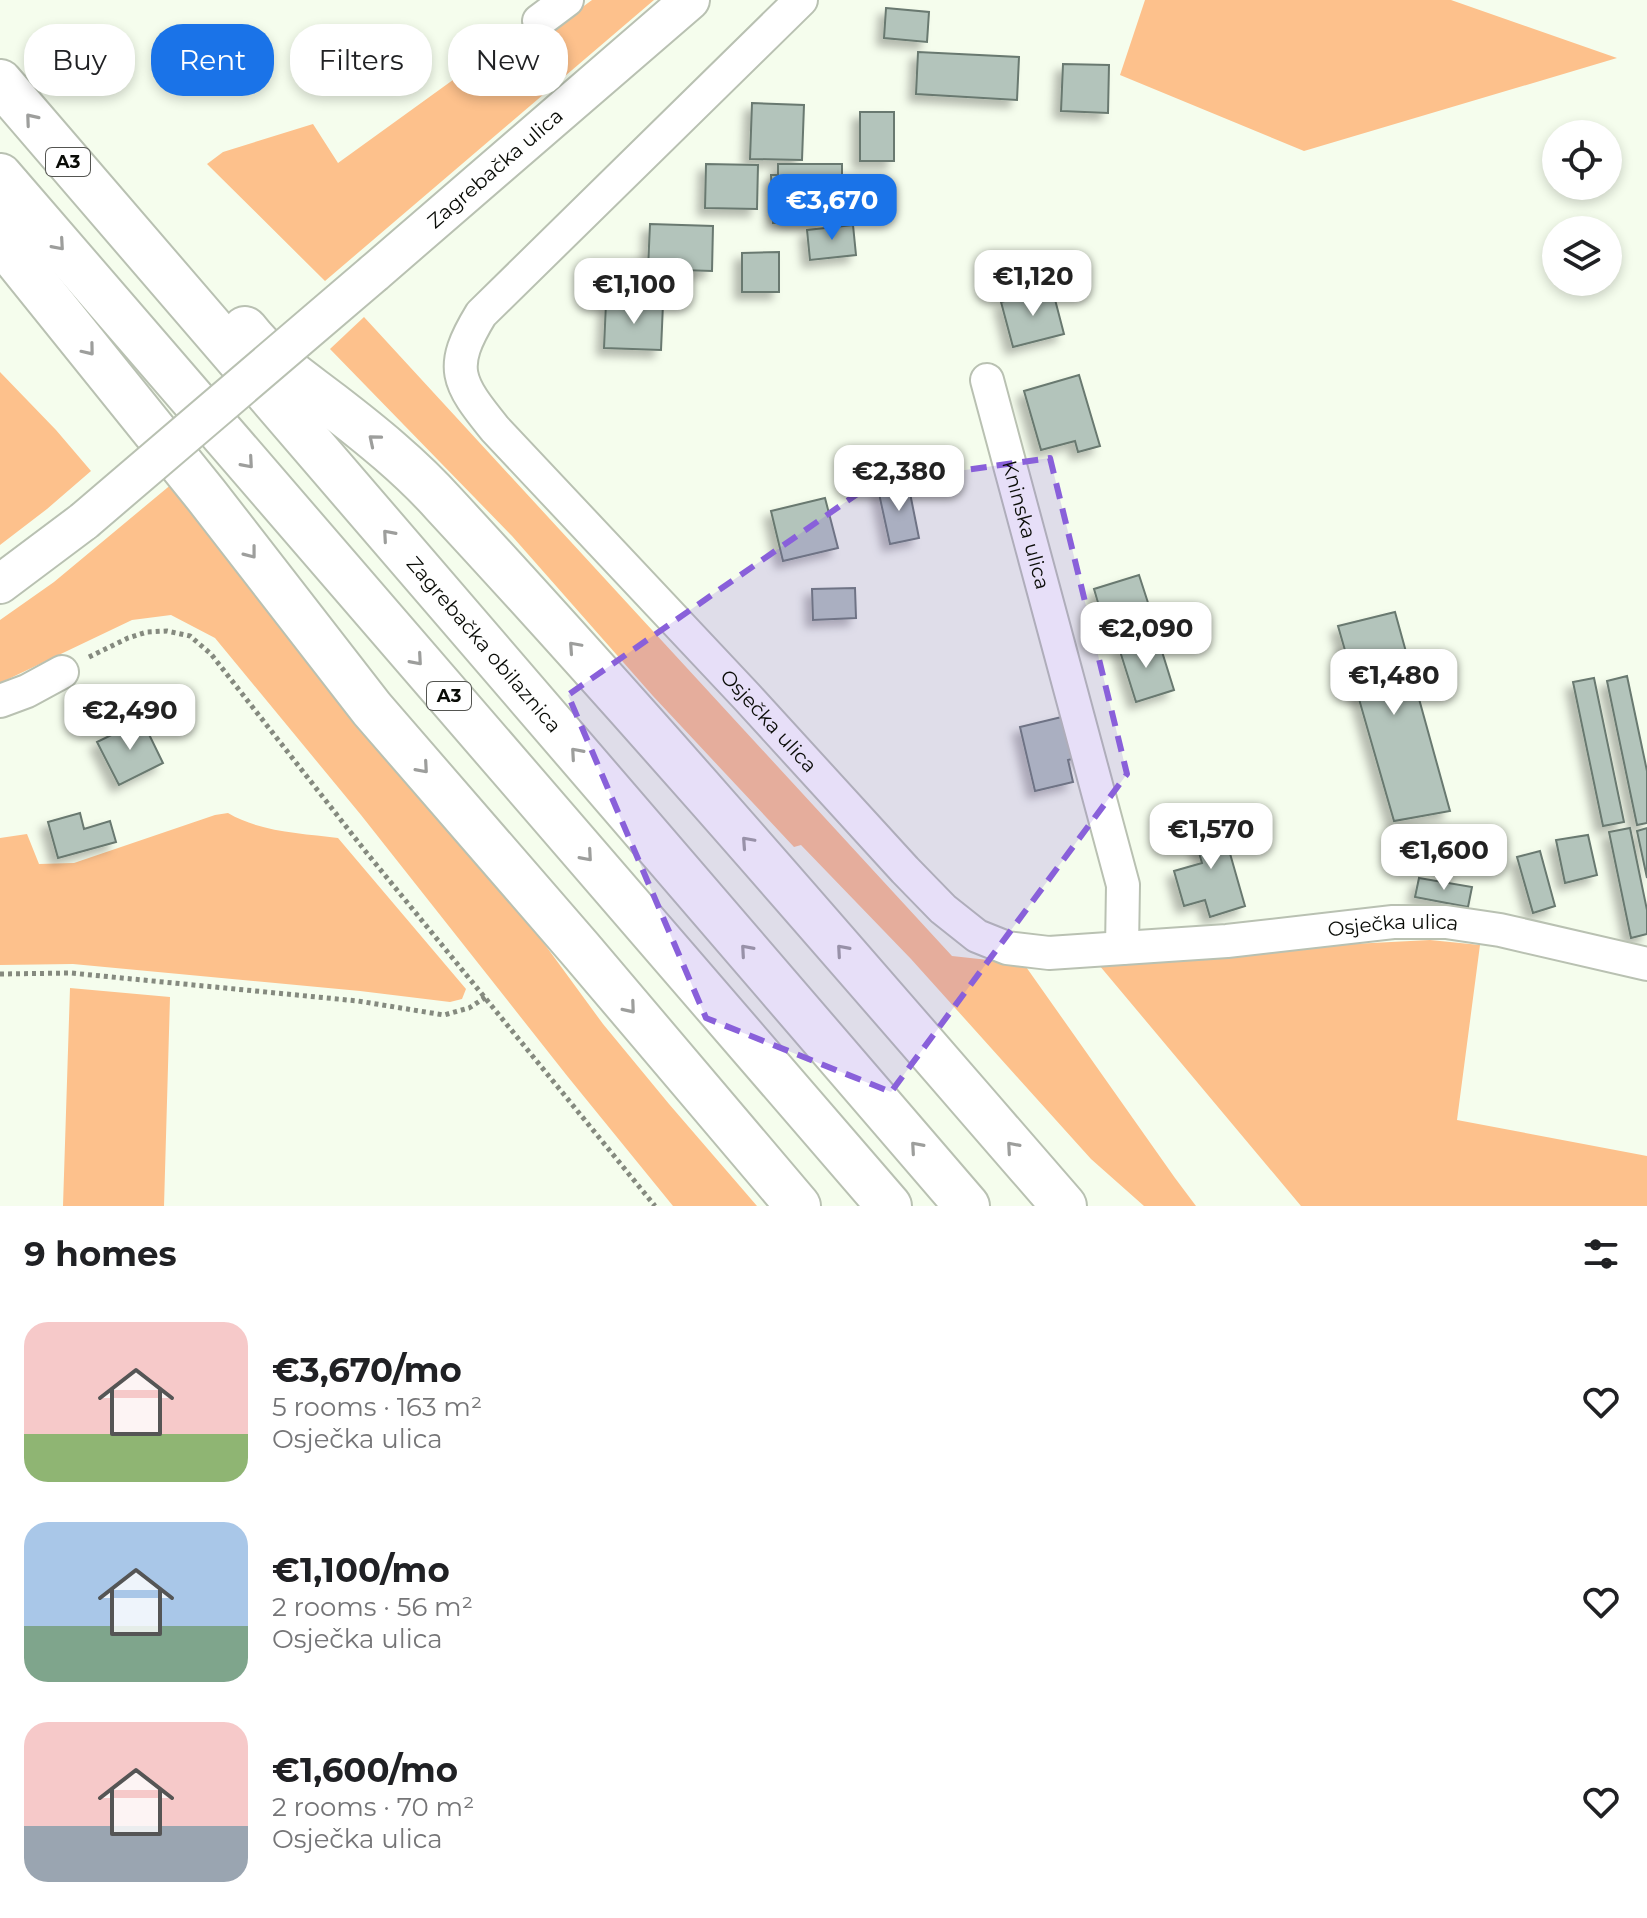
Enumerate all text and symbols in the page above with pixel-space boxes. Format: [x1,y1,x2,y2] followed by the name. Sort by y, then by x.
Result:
[24,24,135,96] chip: Buy
[151,24,274,96] chip: Rent
[290,24,432,96] chip: Filters
[448,24,568,96] chip: New
[423,103,568,233] street label: Zagrebačka ulica
[26,113,41,128] one-way arrow
[1542,120,1622,296] map controls
[1542,120,1622,200] button: locate
[46,148,90,176] road number: A3
[767,174,897,242] pin: €3,670
[786,184,878,216] text: €3,670
[1542,216,1622,296] button: layers
[50,235,64,250] one-way arrow
[968,250,1098,318] pin: €1,120
[569,258,699,326] pin: €1,100
[992,260,1074,292] text: €1,120
[592,268,676,300] text: €1,100
[79,341,94,355] one-way arrow
[369,435,384,450] one-way arrow
[834,445,964,513] pin: €2,380
[238,453,252,468] one-way arrow
[852,455,946,487] text: €2,380
[997,458,1055,592] street label: Kninska ulica
[383,529,398,544] one-way arrow
[241,544,255,559] one-way arrow
[402,552,566,737] street label: Zagrebačka obilaznica
[1081,602,1211,670] pin: €2,090
[1099,612,1193,644] text: €2,090
[569,642,584,657] one-way arrow
[1329,649,1459,717] pin: €1,480
[408,650,422,665] one-way arrow
[1348,659,1440,691] text: €1,480
[715,664,822,777] street label: Osječka ulica
[427,682,471,710] road number: A3
[65,684,195,752] pin: €2,490
[82,694,178,726] text: €2,490
[571,748,586,762] one-way arrow
[413,759,428,774] one-way arrow
[1146,803,1276,871] pin: €1,570
[1168,813,1254,845] text: €1,570
[1379,824,1509,892] pin: €1,600
[1399,834,1489,866] text: €1,600
[742,836,756,851] one-way arrow
[578,847,592,862] one-way arrow
[1326,910,1460,941] street label: Osječka ulica
[741,945,756,959] one-way arrow
[837,945,852,960] one-way arrow
[620,999,635,1014] one-way arrow
[1008,1141,1022,1156] one-way arrow
[911,1142,925,1156] one-way arrow
[1579,1232,1623,1276] icon: filters
[24,1233,177,1275] text: 9 homes
[272,1349,462,1391] text: €3,670/mo
[88,1354,184,1450] icon: home
[1579,1380,1623,1424] icon: heart
[272,1391,482,1423] text: 5 rooms · 163 m²
[272,1423,443,1455] text: Osječka ulica
[272,1549,450,1591] text: €1,100/mo
[88,1554,184,1650] icon: home
[1579,1580,1623,1624] icon: heart
[272,1591,473,1623] text: 2 rooms · 56 m²
[272,1623,443,1655] text: Osječka ulica
[272,1749,458,1791] text: €1,600/mo
[88,1754,184,1850] icon: home
[1579,1780,1623,1824] icon: heart
[272,1791,474,1823] text: 2 rooms · 70 m²
[272,1823,443,1855] text: Osječka ulica

